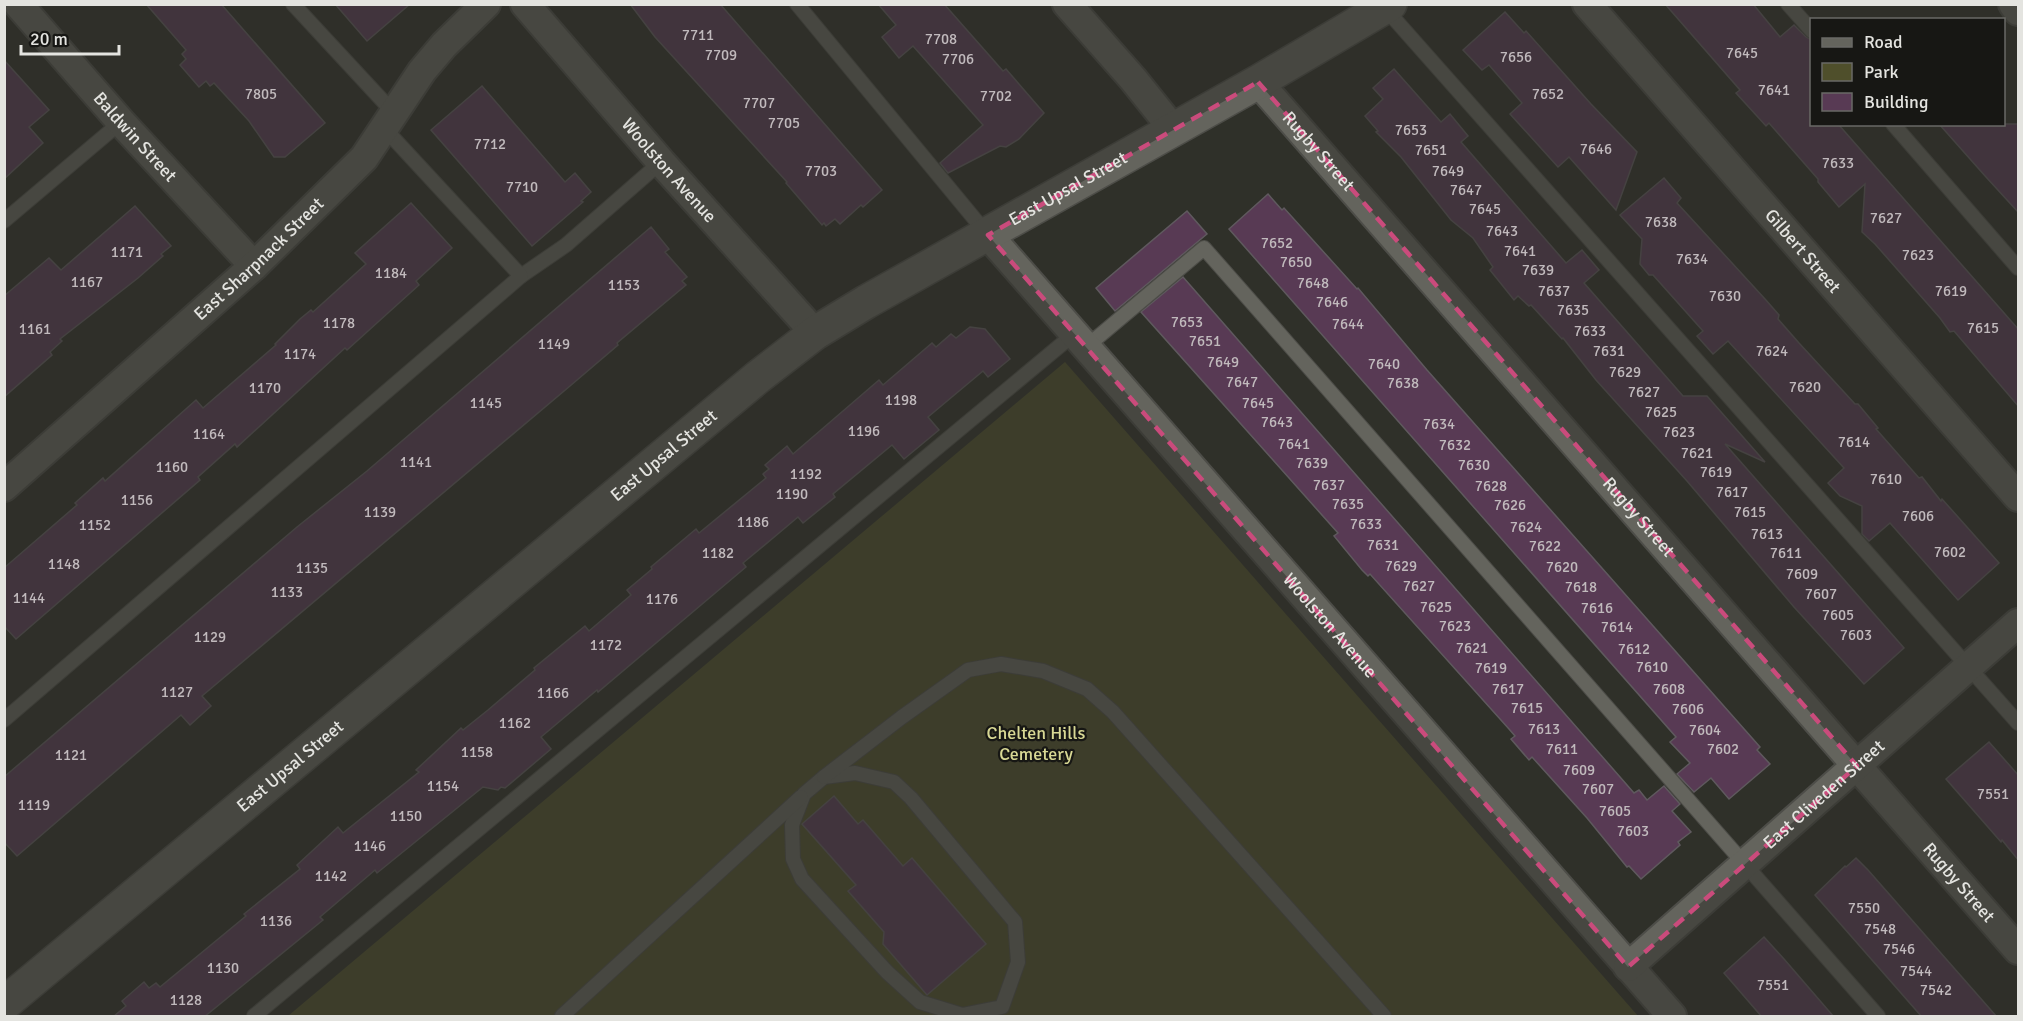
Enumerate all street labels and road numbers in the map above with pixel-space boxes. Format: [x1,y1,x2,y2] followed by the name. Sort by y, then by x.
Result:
[89,87,181,186] street label: Baldwin Street
[1278,107,1359,196] street label: Rugby Street
[617,113,721,227] street label: Woolston Avenue
[1005,147,1131,231] street label: East Upsal Street
[189,193,328,325] street label: East Sharpnack Street
[1760,204,1846,298] street label: Gilbert Street
[606,405,722,506] street label: East Upsal Street
[1598,473,1680,561] street label: Rugby Street
[1278,568,1382,682] street label: Woolston Avenue
[232,715,348,817] street label: East Upsal Street
[1759,735,1889,854] street label: East Cliveden Street
[1918,838,2000,927] street label: Rugby Street

